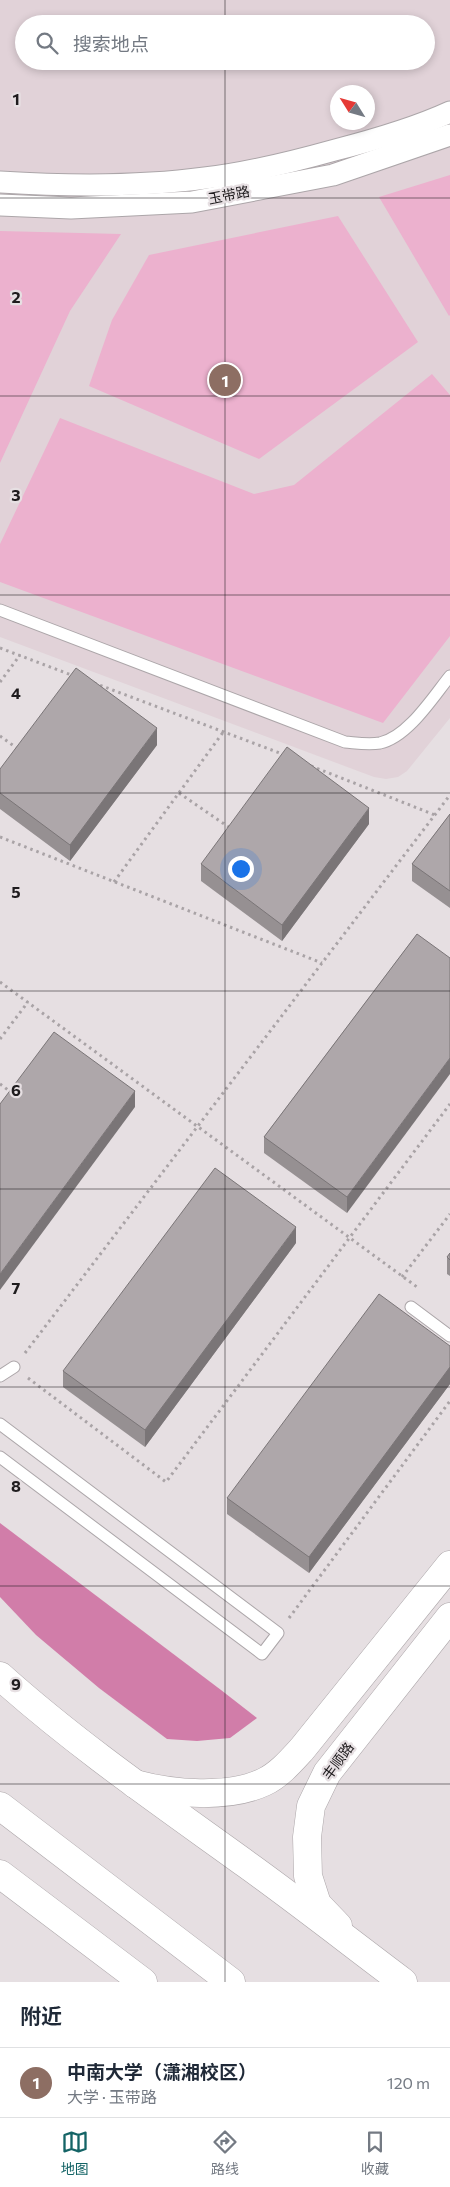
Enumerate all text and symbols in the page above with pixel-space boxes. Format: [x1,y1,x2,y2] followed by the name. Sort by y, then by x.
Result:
[15,15,435,70] search box
[33,29,61,57] icon: search
[73,32,149,55] text: 搜索地点
[330,85,375,130] north arrow
[12,89,20,108] text: 1
[207,182,251,207] street label: 玉带路
[11,287,21,306] text: 2
[209,361,241,399] pin: 1
[11,485,21,504] text: 3
[11,683,21,702] text: 4
[228,856,254,882] your location
[11,882,21,901] text: 5
[11,1080,21,1099] text: 6
[12,1278,21,1297] text: 7
[11,1476,21,1495] text: 8
[11,1674,21,1693] text: 9
[318,1739,357,1783] street label: 丰顺路
[20,2003,62,2028] text: 附近
[67,2060,257,2083] text: 中南大学（潇湘校区）
[32,2073,40,2092] text: 1
[387,2073,430,2092] text: 120 m
[67,2087,157,2106] text: 大学 · 玉带路
[61,2128,89,2178] tab: 地图
[211,2128,239,2178] tab: 路线
[361,2128,389,2178] tab: 收藏

